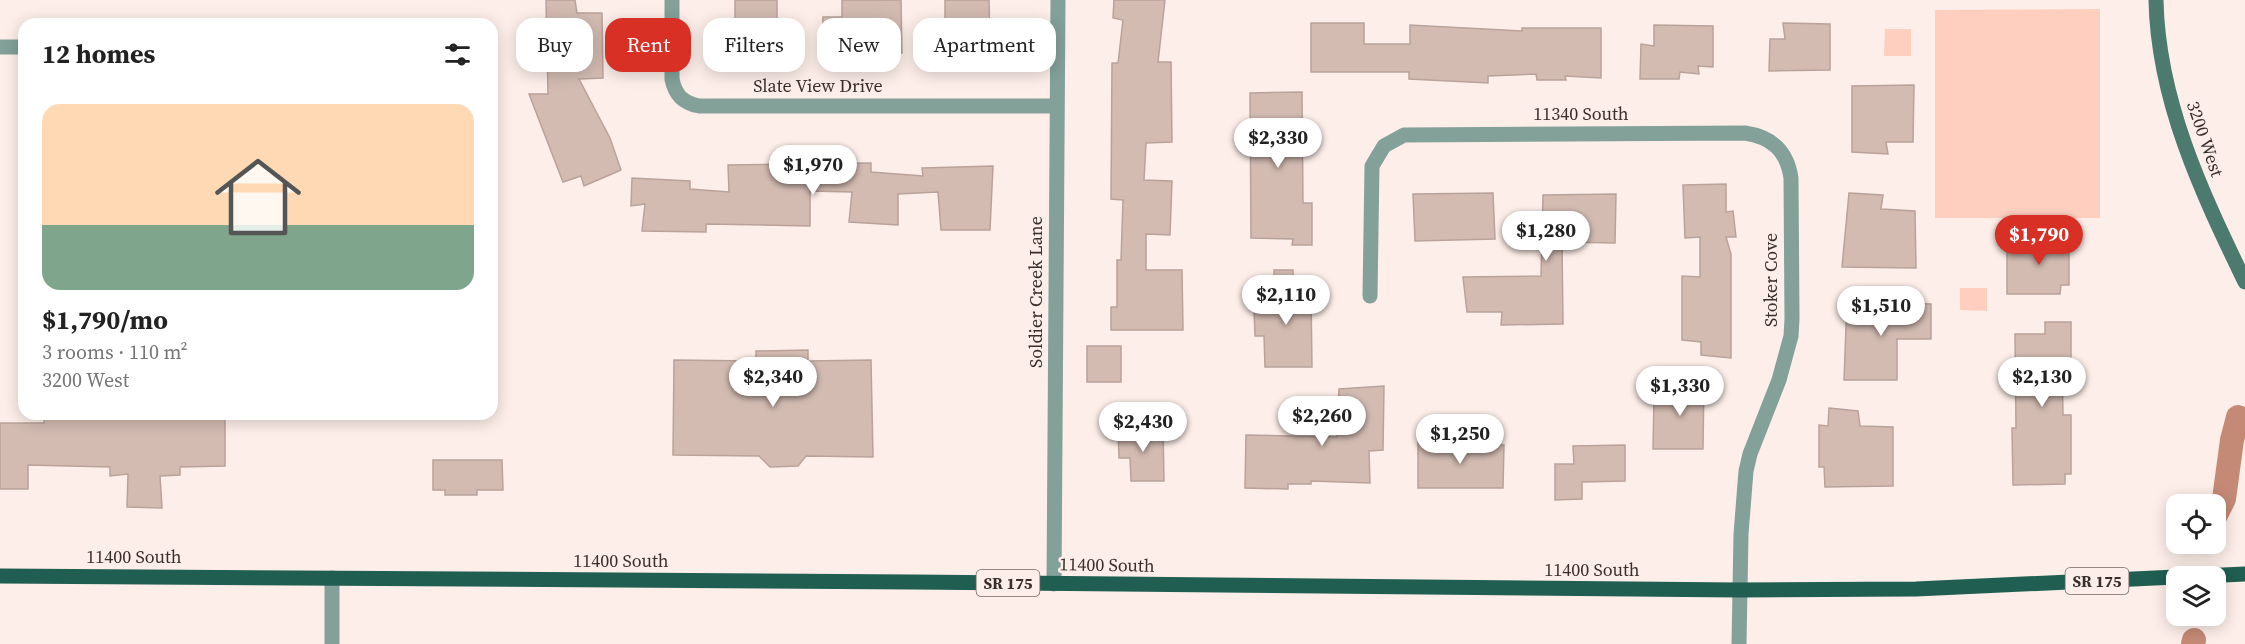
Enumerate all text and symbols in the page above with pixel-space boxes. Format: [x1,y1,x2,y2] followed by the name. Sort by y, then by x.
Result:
[516,18,593,72] chip: Buy
[605,18,691,72] chip: Rent
[703,18,805,72] chip: Filters
[817,18,901,72] chip: New
[913,18,1056,72] chip: Apartment
[42,36,155,72] text: 12 homes
[441,38,474,71] icon: filters
[753,73,883,98] street label: Slate View Drive
[2181,98,2230,180] street label: 3200 West
[1533,101,1629,126] street label: 11340 South
[1229,118,1327,169] pin: $2,330
[1248,123,1308,151] text: $2,330
[204,143,312,251] icon: home
[764,145,862,196] pin: $1,970
[783,150,843,178] text: $1,970
[1497,211,1595,262] pin: $1,280
[1990,215,2088,266] pin: $1,790
[1023,216,1048,368] street label: Soldier Creek Lane
[1516,216,1576,244] text: $1,280
[2009,220,2069,248] text: $1,790
[1758,233,1783,327] street label: Stoker Cove
[1237,275,1335,326] pin: $2,110
[1256,280,1316,308] text: $2,110
[1832,286,1930,337] pin: $1,510
[1851,291,1911,319] text: $1,510
[42,302,168,338] text: $1,790/mo
[42,338,188,366] text: 3 rooms · 110 m²
[724,357,822,408] pin: $2,340
[1993,357,2091,408] pin: $2,130
[743,362,803,390] text: $2,340
[2012,362,2072,390] text: $2,130
[42,366,129,394] text: 3200 West
[1631,366,1729,417] pin: $1,330
[1650,371,1710,399] text: $1,330
[1273,396,1371,447] pin: $2,260
[1292,401,1352,429] text: $2,260
[1094,402,1192,453] pin: $2,430
[1113,407,1173,435] text: $2,430
[1411,414,1509,465] pin: $1,250
[1430,419,1490,447] text: $1,250
[2166,494,2226,626] map controls
[2166,494,2226,554] button: locate
[86,544,182,569] street label: 11400 South
[573,548,669,573] street label: 11400 South
[1059,551,1155,578] street label: 11400 South
[1544,557,1640,582] street label: 11400 South
[2166,566,2226,626] button: layers
[2066,568,2128,594] road number: SR 175
[976,570,1040,596] road number: SR 175

